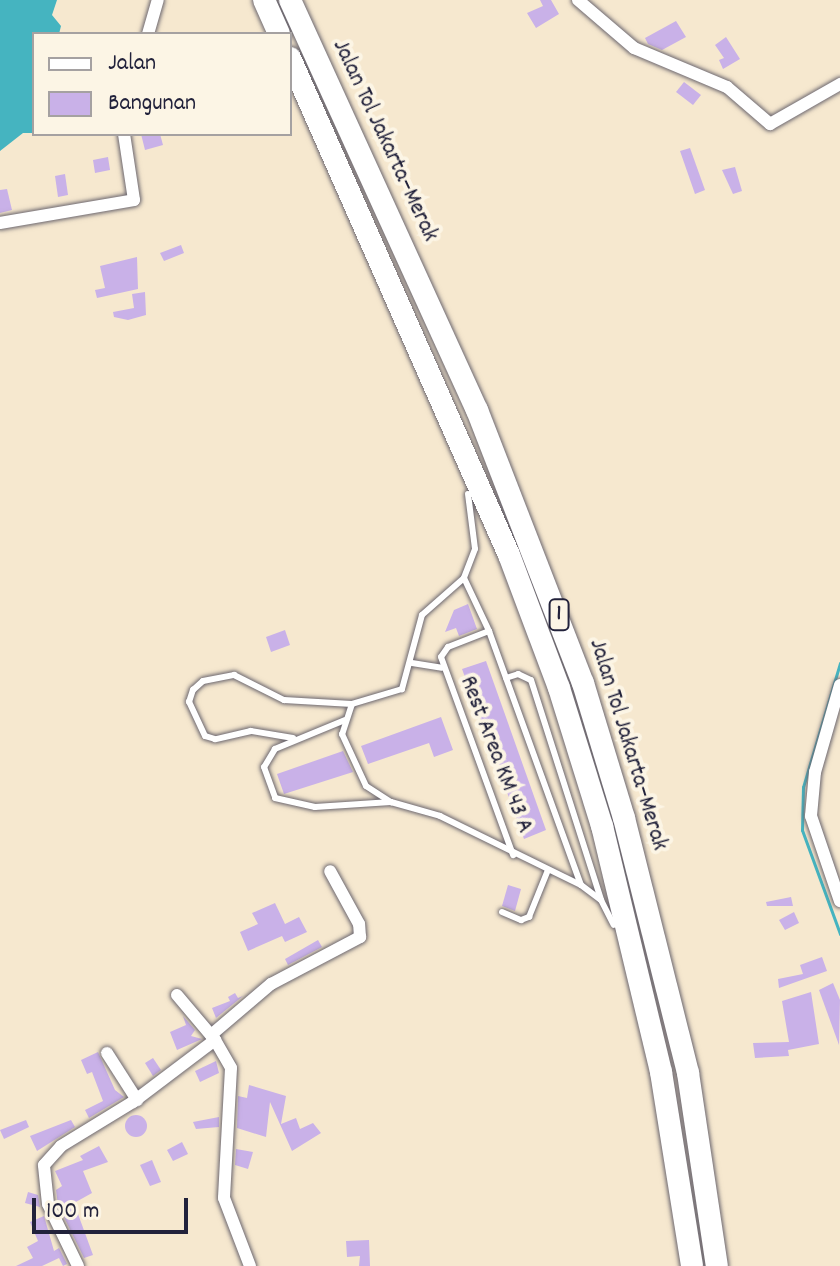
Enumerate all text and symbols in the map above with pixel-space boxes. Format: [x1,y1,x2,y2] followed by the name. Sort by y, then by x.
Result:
[32,32,292,136] legend
[325,35,443,247] street label: Jalan Tol Jakarta–Merak
[108,47,156,81] text: Jalan
[108,87,196,121] text: Bangunan
[547,597,571,633] road number: 1
[581,636,673,854] street label: Jalan Tol Jakarta–Merak
[452,672,538,838] street label: Rest Area KM 43 A
[36,1182,192,1232] scale bar
[46,1195,99,1229] text: 100 m

